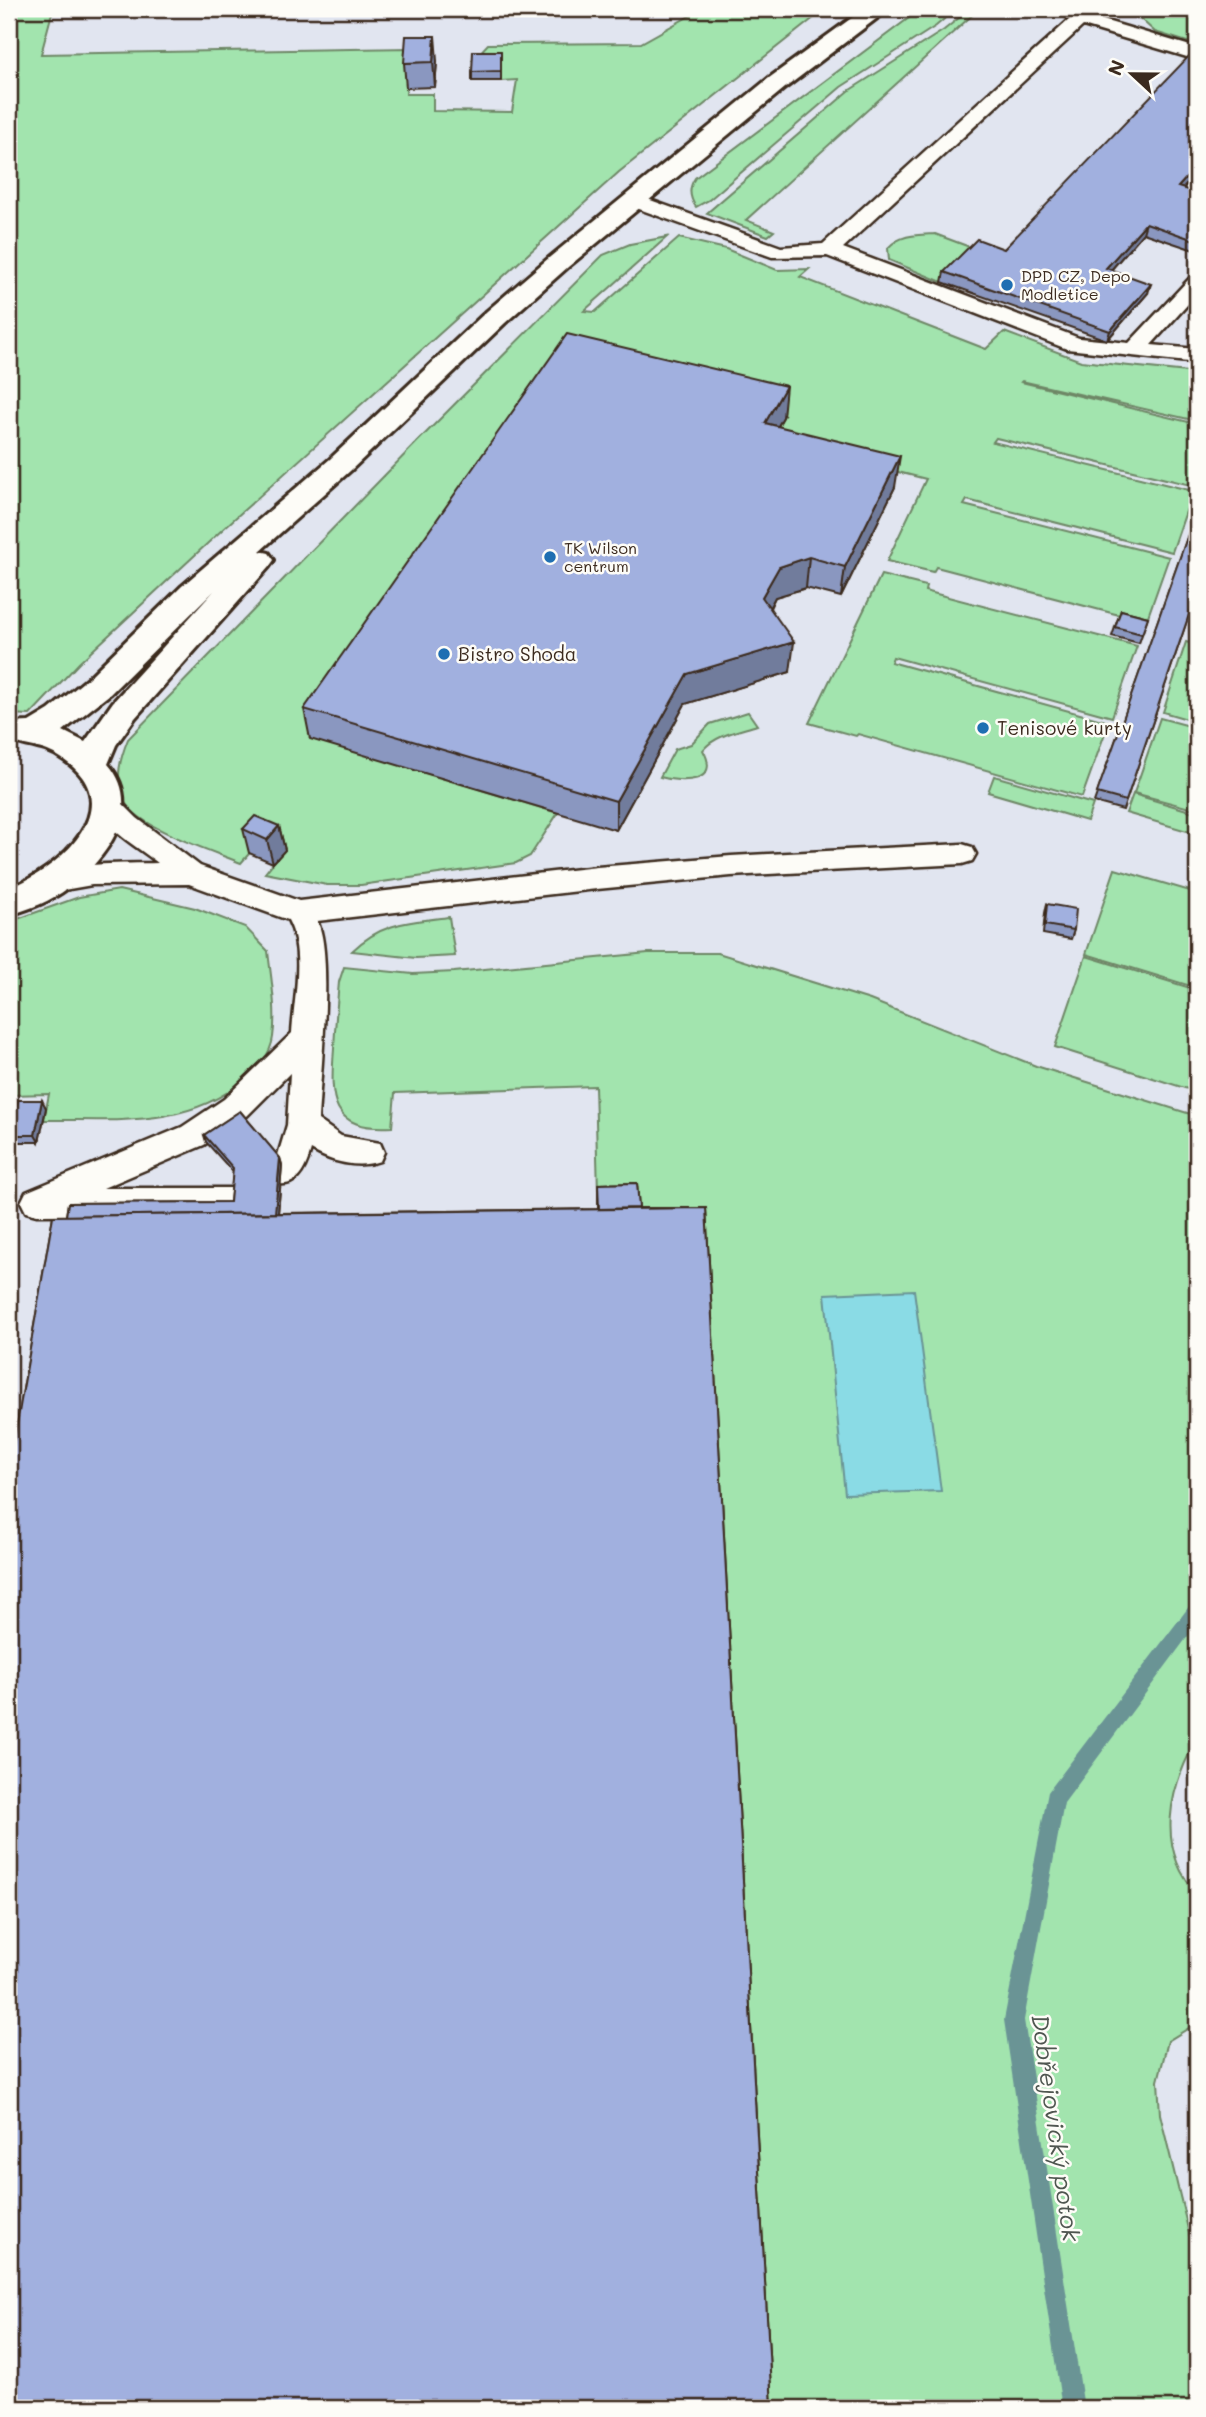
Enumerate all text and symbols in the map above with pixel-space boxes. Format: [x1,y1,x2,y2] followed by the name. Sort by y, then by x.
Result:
[1098,38,1168,108] north arrow
[1101,56,1130,79] text: N
[1021,265,1130,304] place label: DPD CZ, Depo Modletice
[999,277,1015,293] marker: DPD CZ, Depo Modletice
[564,537,637,576] place label: TK Wilson centrum
[542,549,558,565] marker: TK Wilson centrum
[458,641,577,666] place label: Bistro Shoda
[436,646,452,662] marker: Bistro Shoda
[997,715,1132,740] place label: Tenisové kurty
[975,720,991,736] marker: Tenisové kurty
[1025,2012,1088,2245] water label: Dobřejovický potok

